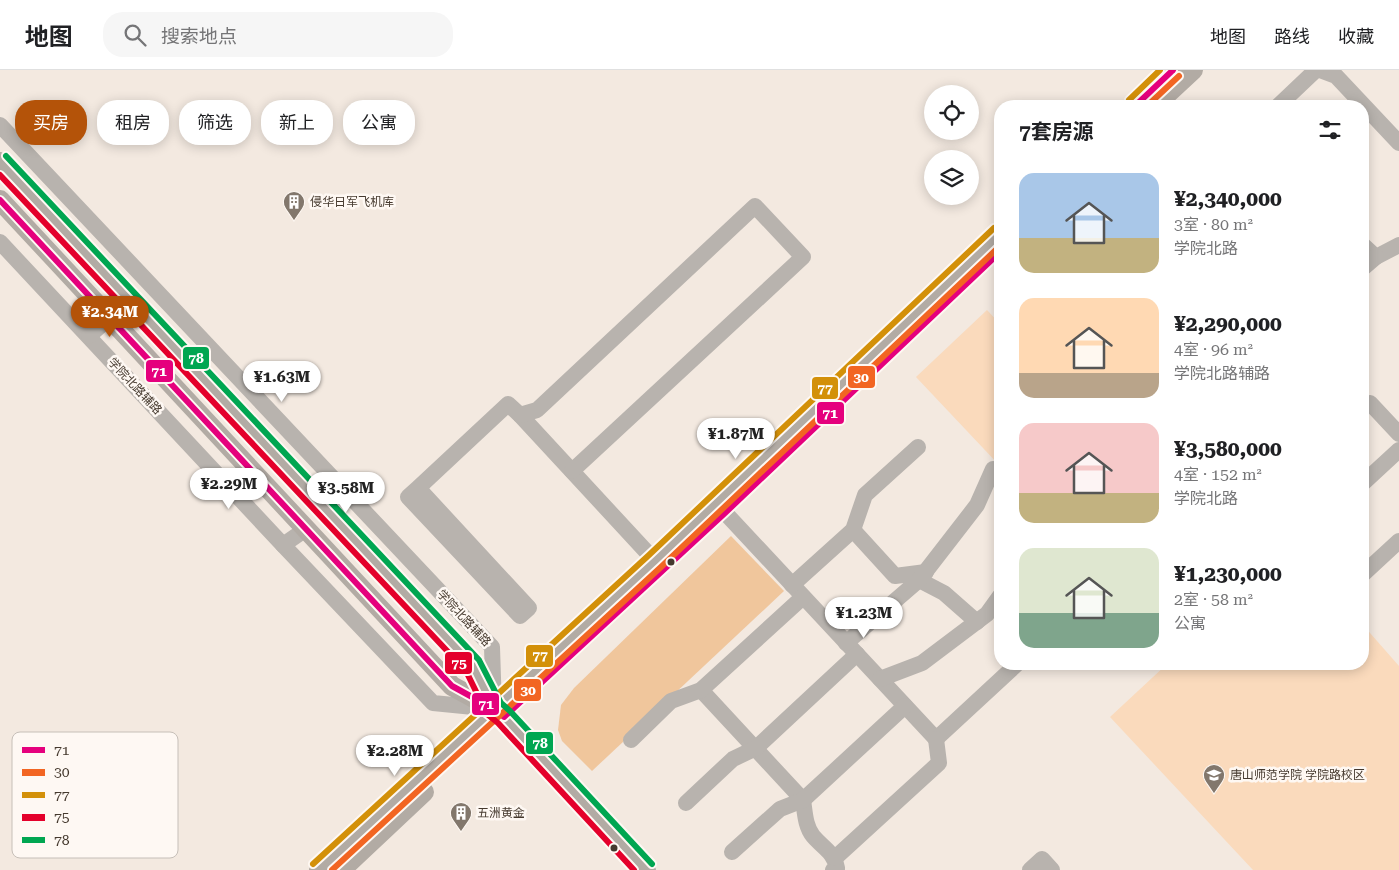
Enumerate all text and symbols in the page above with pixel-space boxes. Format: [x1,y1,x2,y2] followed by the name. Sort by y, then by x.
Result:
[103,12,453,57] search box
[121,21,149,49] icon: search
[25,23,73,51] text: 地图
[161,25,237,48] text: 搜索地点
[1210,26,1246,47] text: 地图
[1274,26,1310,47] text: 路线
[1338,26,1374,47] text: 收藏
[924,85,979,205] map controls
[924,85,979,140] button: locate
[15,100,87,145] chip: 买房
[97,100,169,145] chip: 租房
[179,100,251,145] chip: 筛选
[261,100,333,145] chip: 新上
[343,100,415,145] chip: 公寓
[1316,116,1344,144] icon: filters
[1019,120,1094,144] text: 7套房源
[924,150,979,205] button: layers
[1174,187,1282,211] text: ¥2,340,000
[282,190,306,221] building icon: 侵华日军飞机库
[1059,193,1119,253] icon: home
[310,195,394,209] place label: 侵华日军飞机库
[1174,215,1253,234] text: 3室 · 80 m²
[1174,239,1238,258] text: 学院北路
[69,296,151,338] pin: ¥2.34M
[82,302,138,321] text: ¥2.34M
[1174,312,1282,336] text: ¥2,290,000
[1059,318,1119,378] icon: home
[1174,340,1253,359] text: 4室 · 96 m²
[182,346,210,370] line badge: 78
[188,350,204,366] text: 78
[105,355,165,417] street label: 学院北路辅路
[145,359,174,383] line badge: 71
[241,360,323,403] pin: ¥1.63M
[151,363,167,379] text: 71
[1174,364,1270,383] text: 学院北路辅路
[847,365,876,389] line badge: 30
[254,367,310,386] text: ¥1.63M
[853,369,869,385] text: 30
[811,376,839,400] line badge: 77
[817,380,833,396] text: 77
[816,401,845,425] line badge: 71
[822,405,838,421] text: 71
[695,418,777,460] pin: ¥1.87M
[708,424,764,443] text: ¥1.87M
[1174,437,1282,461] text: ¥3,580,000
[1059,443,1119,503] icon: home
[1174,465,1262,484] text: 4室 · 152 m²
[188,468,270,510] pin: ¥2.29M
[305,472,387,514] pin: ¥3.58M
[201,474,257,493] text: ¥2.29M
[318,478,374,497] text: ¥3.58M
[1174,489,1238,508] text: 学院北路
[666,557,676,567] unlabelled marker
[1174,562,1282,586] text: ¥1,230,000
[1059,568,1119,628] icon: home
[434,587,494,649] street label: 学院北路辅路
[1174,590,1253,609] text: 2室 · 58 m²
[823,596,905,639] pin: ¥1.23M
[836,603,892,622] text: ¥1.23M
[1174,614,1206,633] text: 公寓
[525,644,554,668] line badge: 77
[532,647,548,663] text: 77
[444,651,473,675] line badge: 75
[451,655,467,671] text: 75
[513,678,542,702] line badge: 30
[520,682,536,698] text: 30
[471,692,500,716] line badge: 71
[478,696,494,712] text: 71
[525,731,554,755] line badge: 78
[12,732,178,858] legend
[354,734,436,777] pin: ¥2.28M
[532,735,548,751] text: 78
[367,741,423,760] text: ¥2.28M
[54,742,70,758] text: 71
[1202,763,1226,794] school or university icon: 唐山师范学院 学院路校区
[54,764,70,780] text: 30
[1230,768,1365,782] place label: 唐山师范学院 学院路校区
[54,787,70,803] text: 77
[449,801,473,832] building icon: 五洲黄金
[477,806,525,820] place label: 五洲黄金
[54,809,70,825] text: 75
[54,832,70,848] text: 78
[609,843,619,853] unlabelled marker

